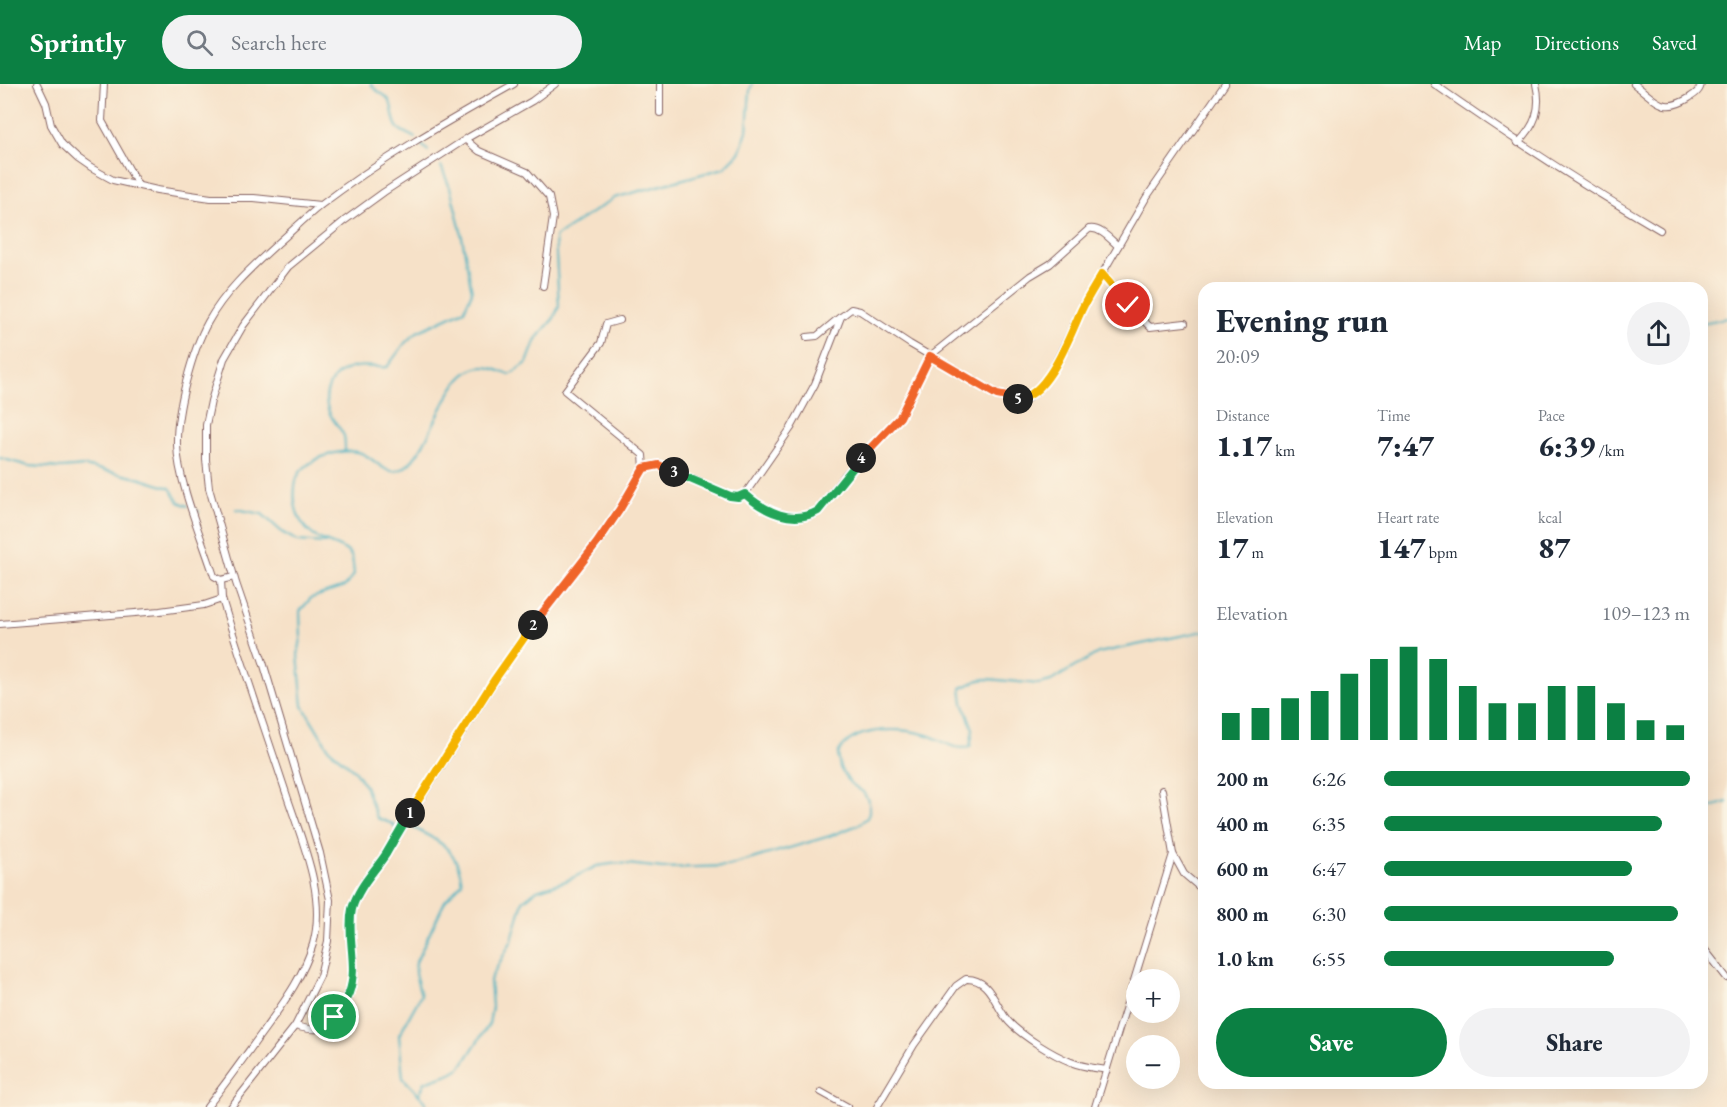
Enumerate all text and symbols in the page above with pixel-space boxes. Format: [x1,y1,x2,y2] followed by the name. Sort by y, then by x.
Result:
[162,15,582,69] search box
[30,24,126,60] text: Sprintly
[183,26,216,59] icon: search
[231,28,327,57] text: Search here
[1464,29,1501,56] text: Map
[1534,29,1619,56] text: Directions
[1652,29,1697,56] text: Saved
[1102,279,1153,330] pin
[1111,288,1144,321] icon: check
[1216,299,1388,342] text: Evening run
[1627,302,1690,365] button: share
[1216,343,1259,369] text: 20:09
[1003,384,1033,414] pin: 5
[1014,388,1022,409] text: 5
[1216,405,1269,426] text: Distance
[1377,405,1410,426] text: Time
[1538,405,1565,426] text: Pace
[1216,426,1272,465] text: 1.17
[1377,426,1434,465] text: 7:47
[1538,426,1595,465] text: 6:39
[1272,440,1295,461] text: km
[1595,440,1625,461] text: /km
[846,443,876,473] pin: 4
[857,447,865,468] text: 4
[659,457,689,487] pin: 3
[670,461,678,482] text: 3
[1216,507,1274,528] text: Elevation
[1377,507,1439,528] text: Heart rate
[1538,507,1562,528] text: kcal
[1216,528,1248,567] text: 17
[1377,528,1426,567] text: 147
[1538,528,1570,567] text: 87
[1248,542,1264,563] text: m
[1426,542,1458,563] text: bpm
[1216,600,1288,626] text: Elevation
[1602,600,1690,626] text: 109–123 m
[518,610,548,640] pin: 2
[529,614,537,635] text: 2
[1216,766,1269,792] text: 200 m
[1312,766,1346,792] text: 6:26
[395,798,425,828] pin: 1
[406,802,414,823] text: 1
[1216,811,1269,837] text: 400 m
[1312,811,1346,837] text: 6:35
[1216,856,1269,882] text: 600 m
[1312,856,1346,882] text: 6:47
[1216,901,1269,927] text: 800 m
[1312,901,1346,927] text: 6:30
[1216,946,1274,972] text: 1.0 km
[1312,946,1346,972] text: 6:55
[1126,969,1180,1089] map controls
[1126,969,1180,1023] button: +
[308,991,359,1042] pin
[317,1000,350,1033] icon: arrive
[1216,1008,1447,1077] button: Save
[1459,1008,1690,1077] button: Share
[1126,1035,1180,1089] button: −

